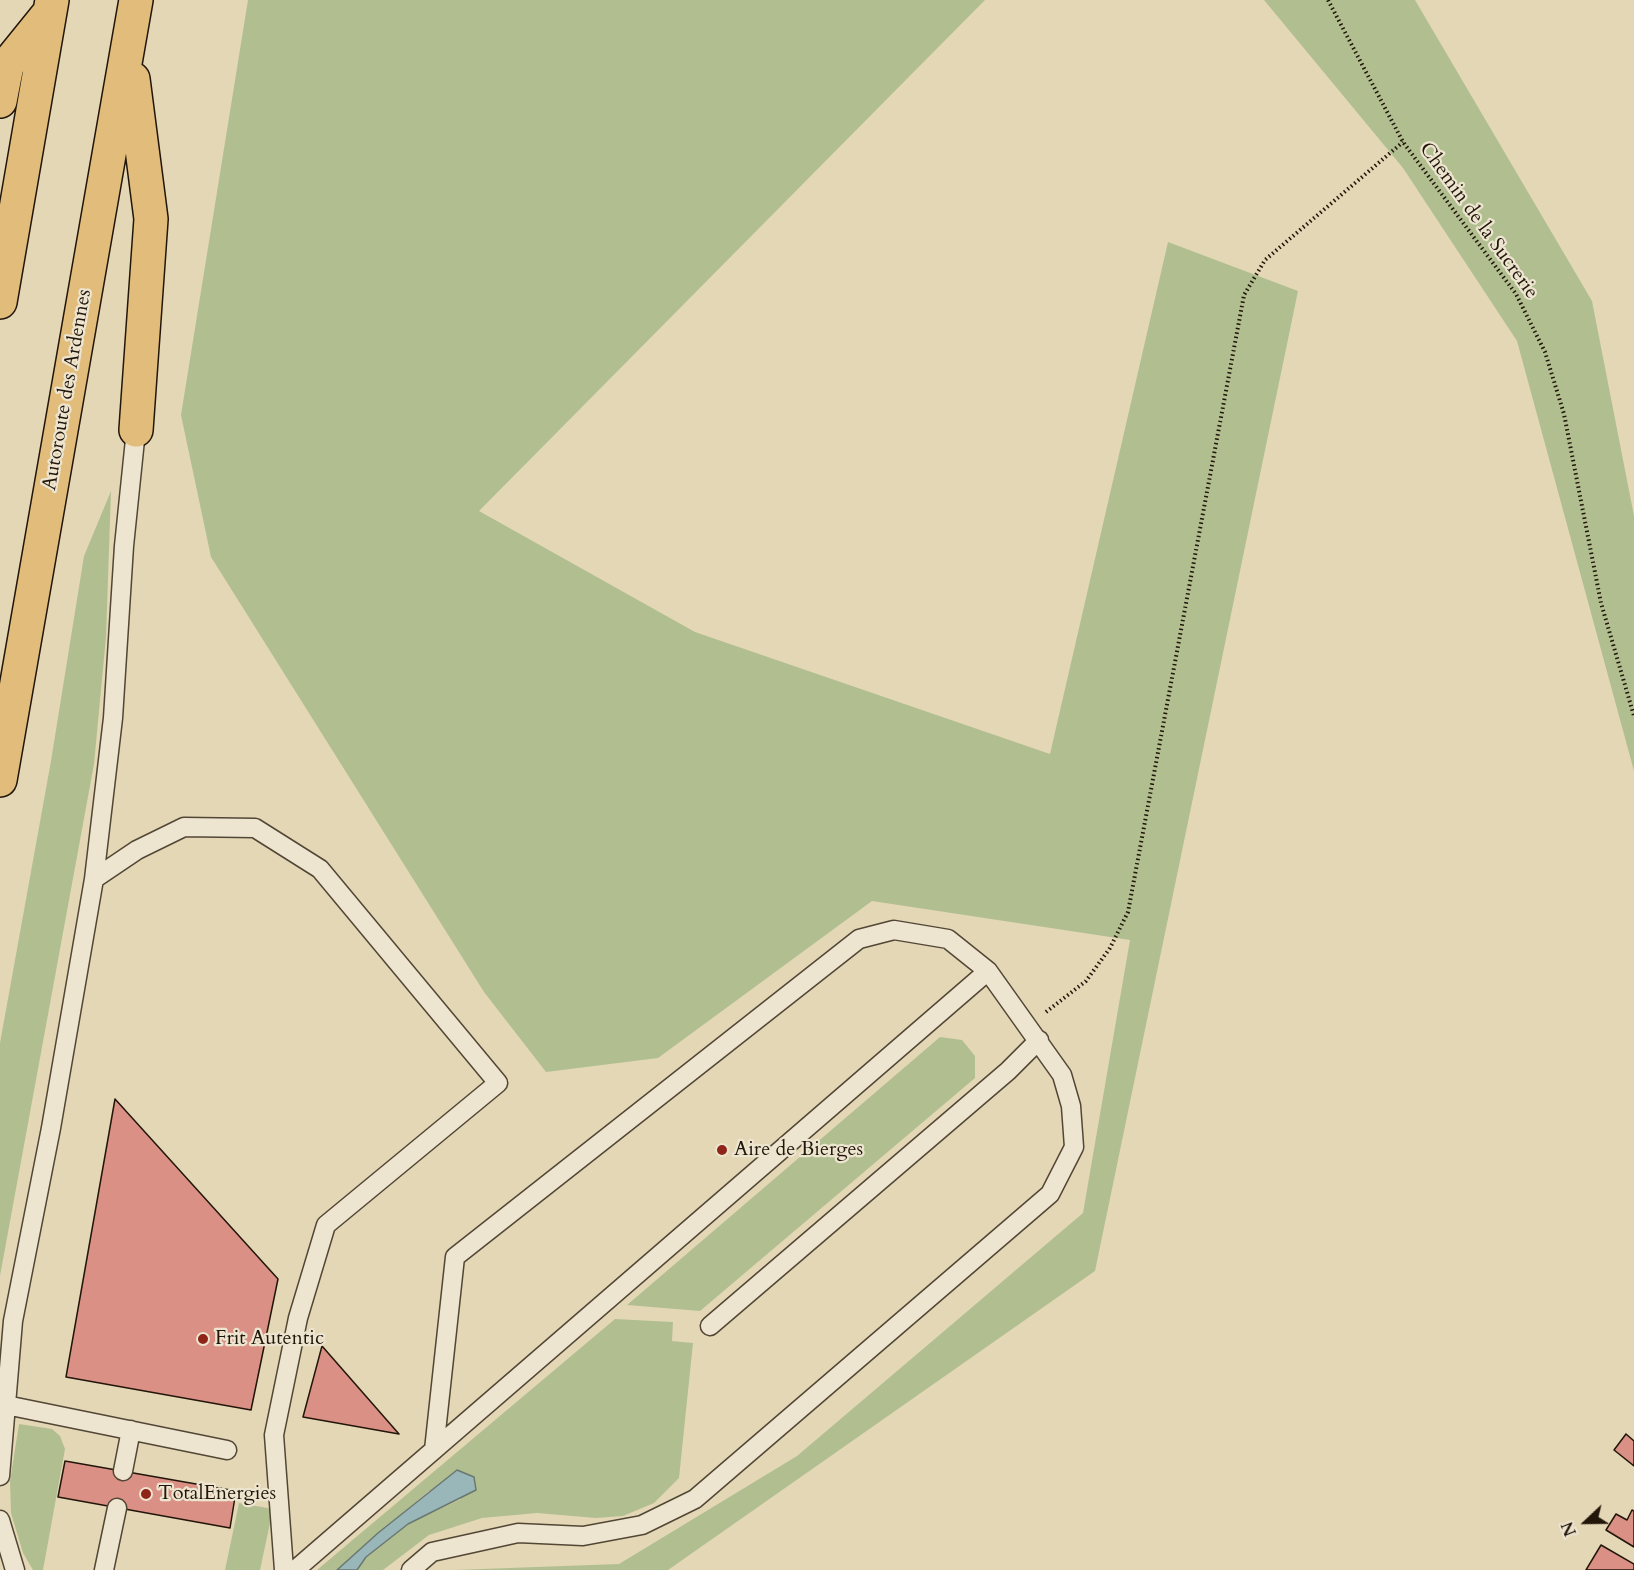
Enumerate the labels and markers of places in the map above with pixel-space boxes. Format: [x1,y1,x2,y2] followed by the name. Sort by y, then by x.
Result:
[734,1138,863,1162] place label: Aire de Bierges
[715,1143,729,1157] marker: Aire de Bierges
[215,1327,324,1351] place label: Frit Autentic
[196,1332,210,1346] marker: Frit Autentic
[158,1482,276,1506] place label: TotalEnergies
[139,1487,153,1501] marker: TotalEnergies

